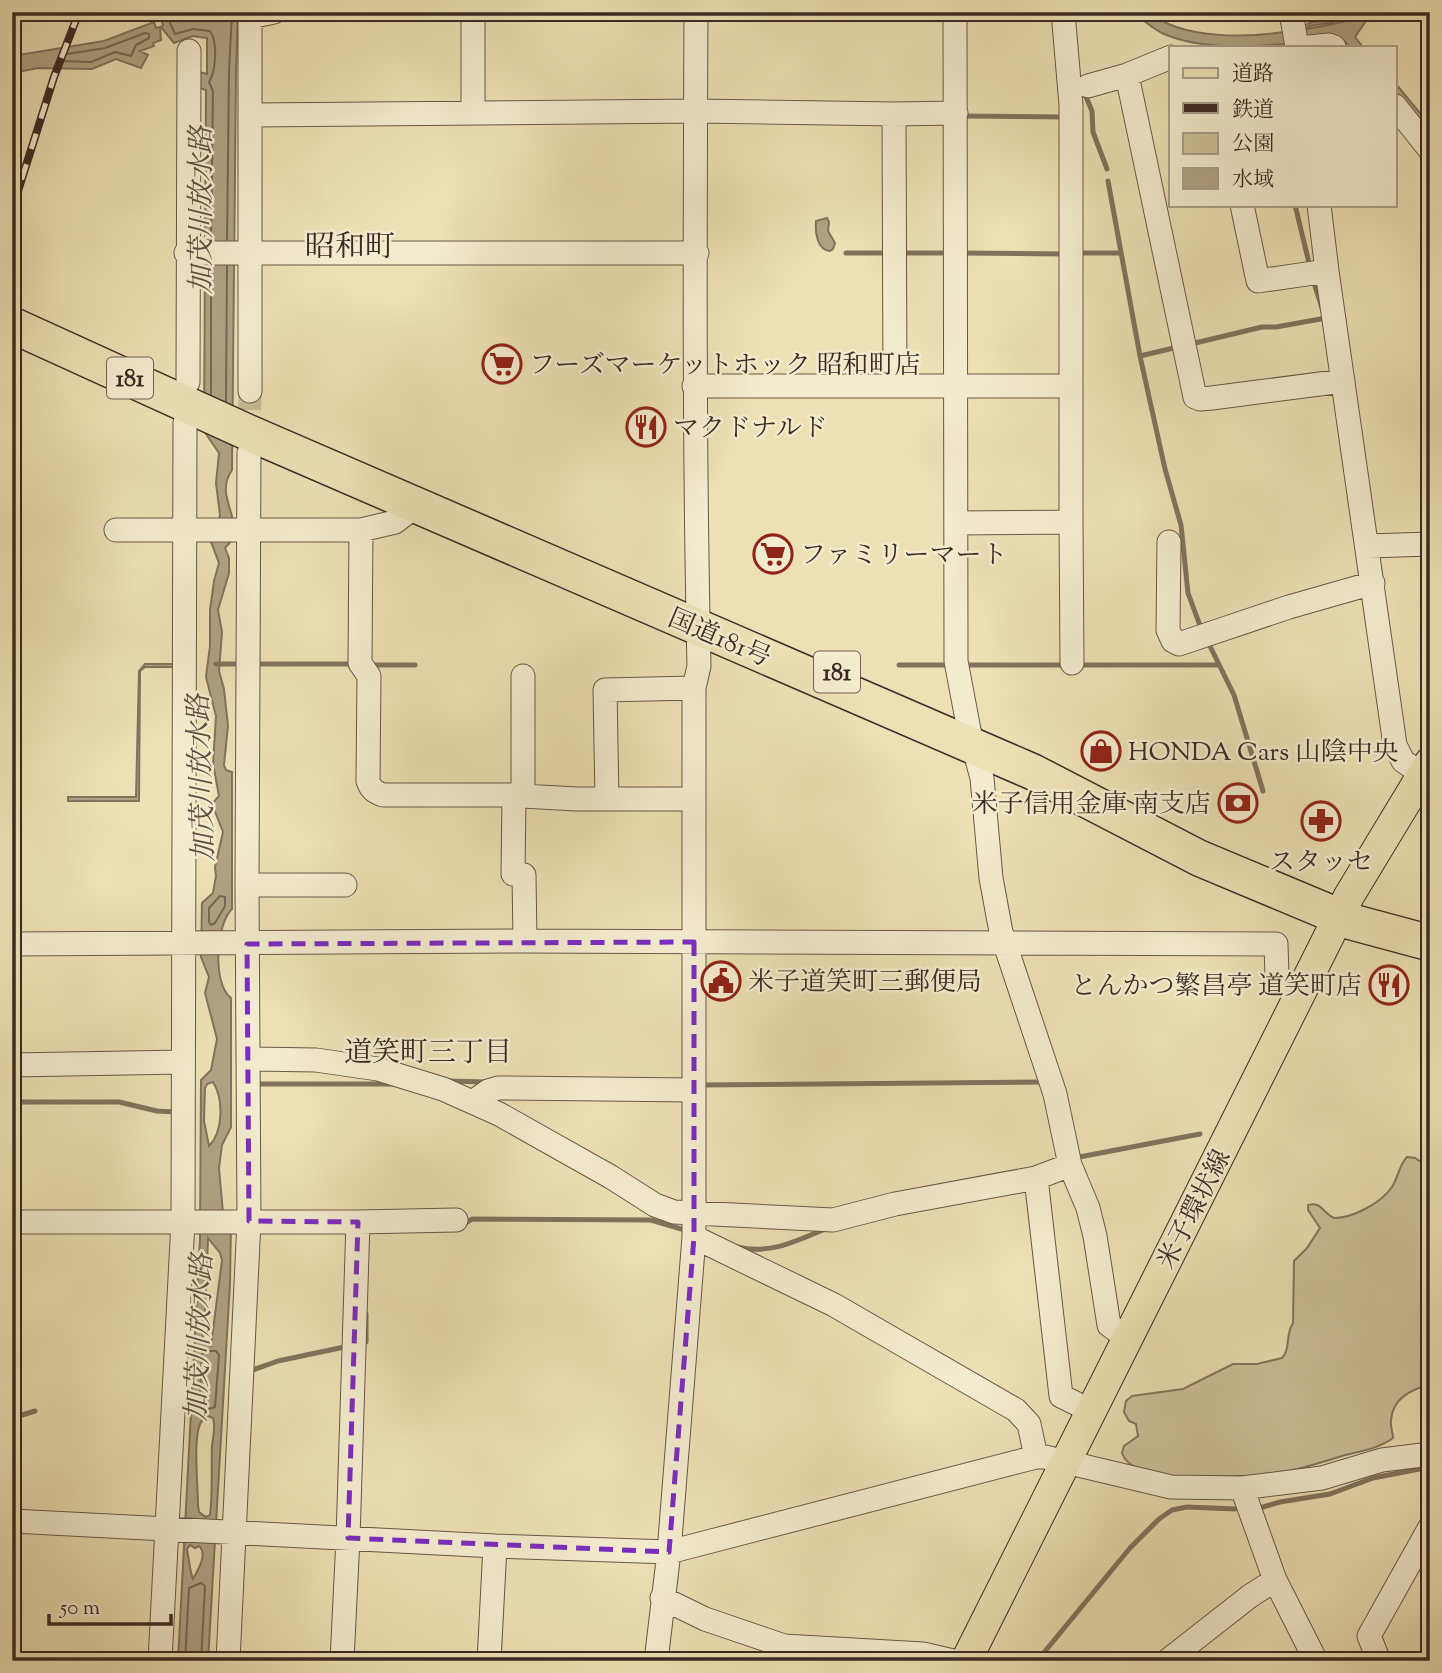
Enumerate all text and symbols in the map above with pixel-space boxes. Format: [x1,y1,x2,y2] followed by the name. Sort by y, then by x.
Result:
[1169,46,1396,206] legend
[1232,60,1274,90] text: 道路
[1232,96,1274,126] text: 鉄道
[183,124,223,294] water label: 加茂川放水路
[1232,130,1274,160] text: 公園
[1232,166,1274,196] text: 水域
[305,227,395,270] district label: 昭和町
[481,343,523,385] supermarket icon: フーズマーケットホック 昭和町店
[529,348,921,385] place label: フーズマーケットホック 昭和町店
[107,358,153,398] road number: 181
[625,406,667,448] restaurant icon: マクドナルド
[673,411,828,448] place label: マクドナルド
[752,533,794,575] supermarket icon: ファミリーマート
[800,538,1007,575] place label: ファミリーマート
[662,601,776,678] street label: 国道181号
[814,652,860,692] road number: 181
[180,691,226,863] water label: 加茂川放水路
[1080,730,1122,772] shop icon: HONDA Cars 山陰中央
[1128,735,1399,772] place label: HONDA Cars 山陰中央
[1217,782,1259,824] bank icon: 米子信用金庫 南支店
[971,787,1211,824] place label: 米子信用金庫 南支店
[1300,800,1342,842] pharmacy icon: スタッセ
[1269,845,1373,882] place label: スタッセ
[700,960,742,1002] public building icon: 米子道笑町三郵便局
[1368,964,1410,1006] restaurant icon: とんかつ繁昌亭 道笑町店
[748,965,982,1002] place label: 米子道笑町三郵便局
[1070,969,1362,1006] place label: とんかつ繁昌亭 道笑町店
[344,1034,512,1074] district label: 道笑町三丁目
[1149,1144,1241,1276] street label: 米子環状線
[178,1250,224,1422] water label: 加茂川放水路
[49,1582,172,1626] scale bar
[59,1594,100,1624] text: 50 m

